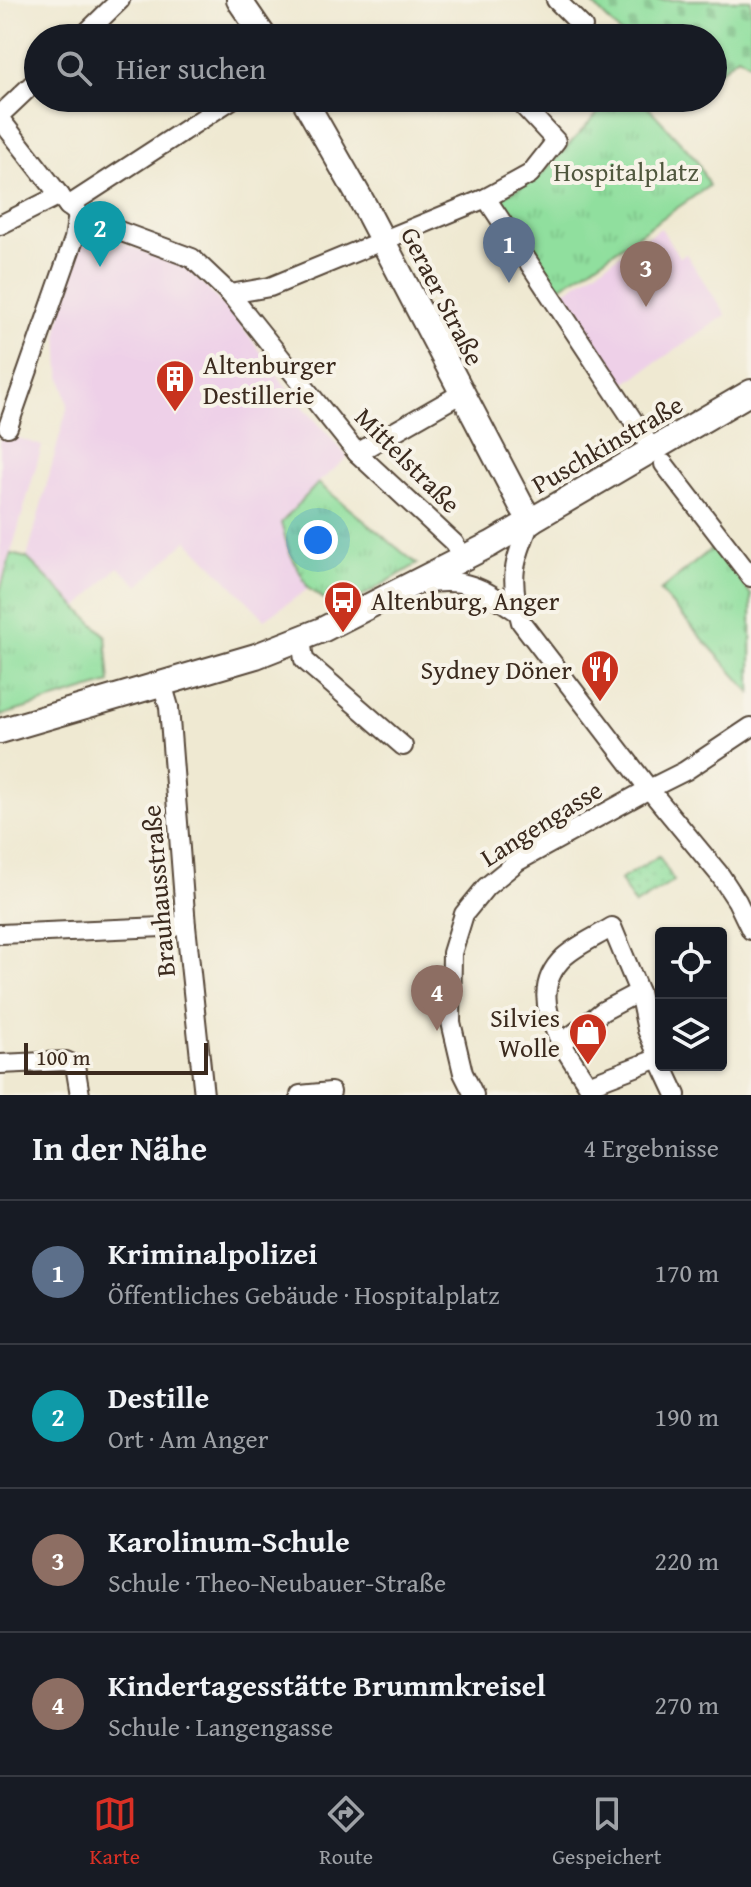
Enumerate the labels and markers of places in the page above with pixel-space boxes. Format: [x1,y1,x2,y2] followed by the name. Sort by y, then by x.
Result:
[74,201,126,267] pin: 2
[483,217,535,283] pin: 1
[620,241,672,307] pin: 3
[203,345,336,414] place label: Altenburger Destillerie
[154,358,196,413] building icon: Altenburger Destillerie
[322,579,364,634] bus stop icon: Altenburg, Anger
[371,581,560,620] place label: Altenburg, Anger
[579,648,621,703] restaurant icon: Sydney Döner
[420,650,572,689] place label: Sydney Döner
[411,965,463,1031] pin: 4
[490,998,560,1067] place label: Silvies Wolle
[567,1011,609,1066] shop icon: Silvies Wolle

